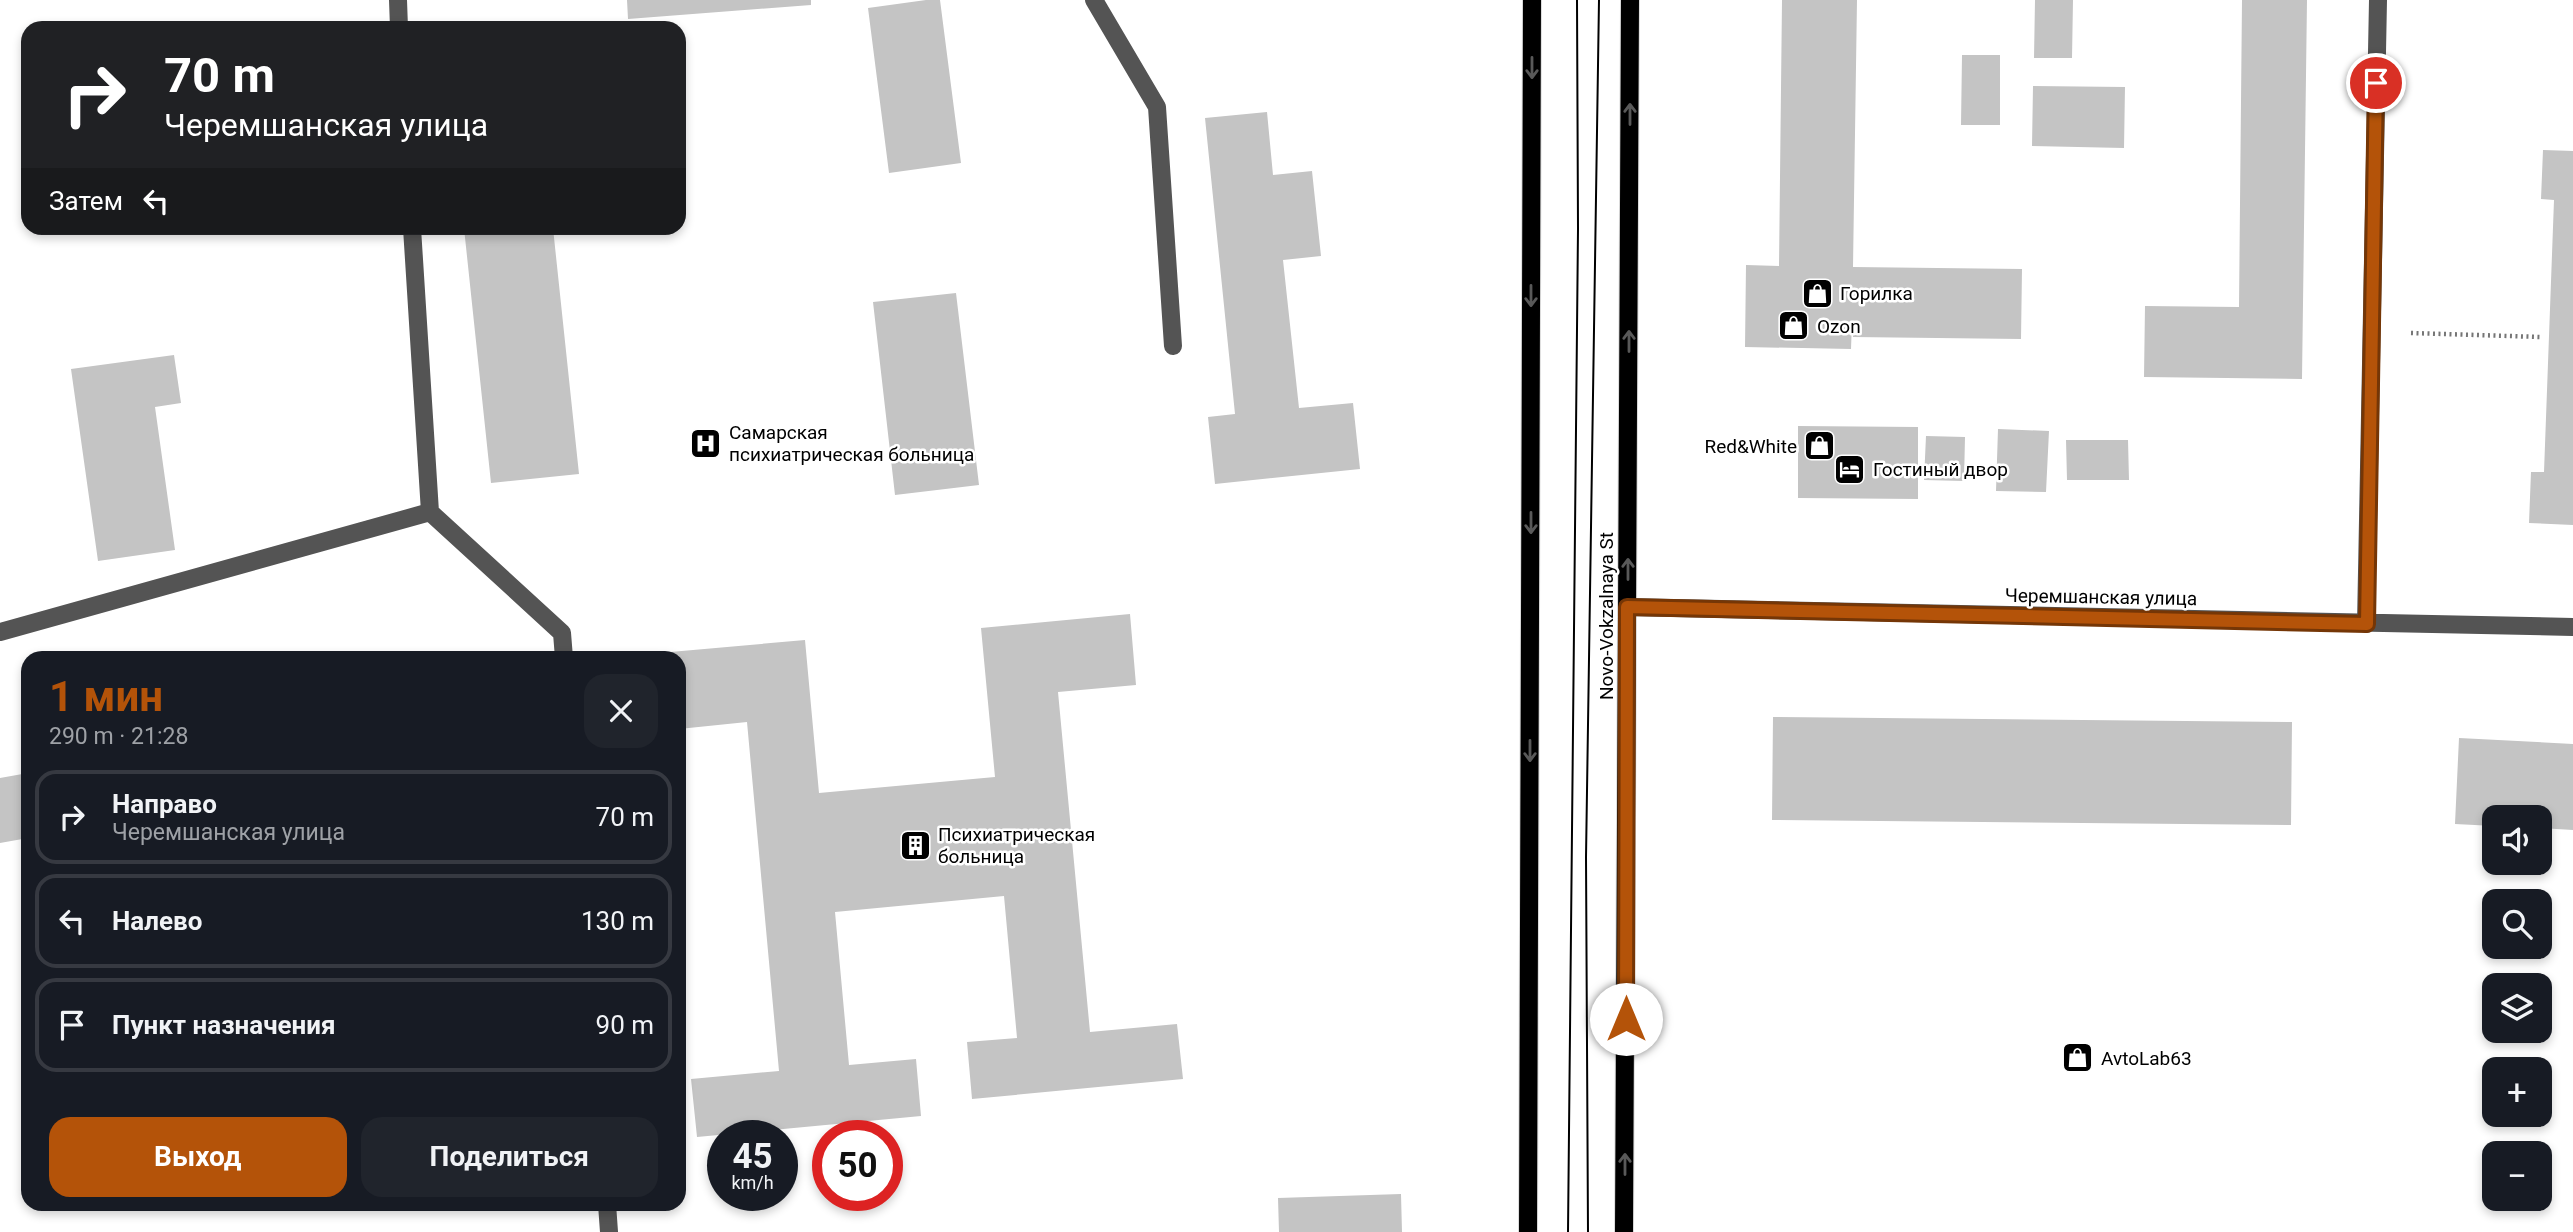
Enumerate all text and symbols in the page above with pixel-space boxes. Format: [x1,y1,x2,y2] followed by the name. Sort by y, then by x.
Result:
[164,47,275,104] text: 70 m
[49,49,140,140] icon: right
[2346,53,2406,113] pin
[1525,56,1539,79] one-way arrow
[2357,64,2395,102] icon: arrive
[1623,103,1637,126] one-way arrow
[164,106,488,144] text: Черемшанская улица
[137,182,175,220] icon: left
[49,186,123,216] text: Затем
[1800,276,1834,310] shop icon: Горилка
[1840,282,1913,305] place label: Горилка
[1524,284,1538,307] one-way arrow
[1777,309,1811,343] shop icon: Ozon
[1817,315,1861,338] place label: Ozon
[1622,330,1636,353] one-way arrow
[729,421,974,466] place label: Самарская психиатрическая больница
[689,426,723,460] hospital icon: Самарская психиатрическая больница
[1803,429,1837,463] shop icon: Red&White
[1704,435,1797,458] place label: Red&White
[1833,452,1867,486] hotel icon: Гостиный двор
[1873,458,2008,481] place label: Гостиный двор
[1524,511,1538,534] one-way arrow
[1595,532,1618,700] street label: Novo-Vokzalnaya St
[1621,558,1634,581] one-way arrow
[2005,584,2197,610] street label: Черемшанская улица
[49,672,163,721] text: 1 мин
[584,674,658,748] button: close
[49,723,188,750] text: 290 m · 21:28
[1523,739,1537,762] one-way arrow
[112,789,217,819] text: Направо
[53,798,91,836] icon: right
[596,802,654,832] text: 70 m
[2482,805,2552,1211] map controls
[2482,805,2552,875] button: sound
[112,819,345,846] text: Черемшанская улица
[938,823,1095,868] place label: Психиатрическая больница
[898,828,932,862] building icon: Психиатрическая больница
[2482,889,2552,959] button: search
[53,902,91,940] icon: left
[112,906,202,936] text: Налево
[581,906,654,936] text: 130 m
[2482,973,2552,1043] button: layers
[1589,982,1663,1056] position arrow
[53,1006,91,1044] icon: arrive
[112,1010,336,1040] text: Пункт назначения
[596,1010,654,1040] text: 90 m
[2061,1041,2095,1075] shop icon: AvtoLab63
[2101,1047,2192,1070] place label: AvtoLab63
[2482,1057,2552,1127] button: +
[49,1117,347,1197] button: Выход
[361,1117,658,1197] button: Поделиться
[812,1120,903,1211] speed limit sign: 50
[732,1136,773,1177] text: 45
[2482,1141,2552,1211] button: −
[1618,1153,1632,1176] one-way arrow
[731,1172,774,1193] text: km/h

